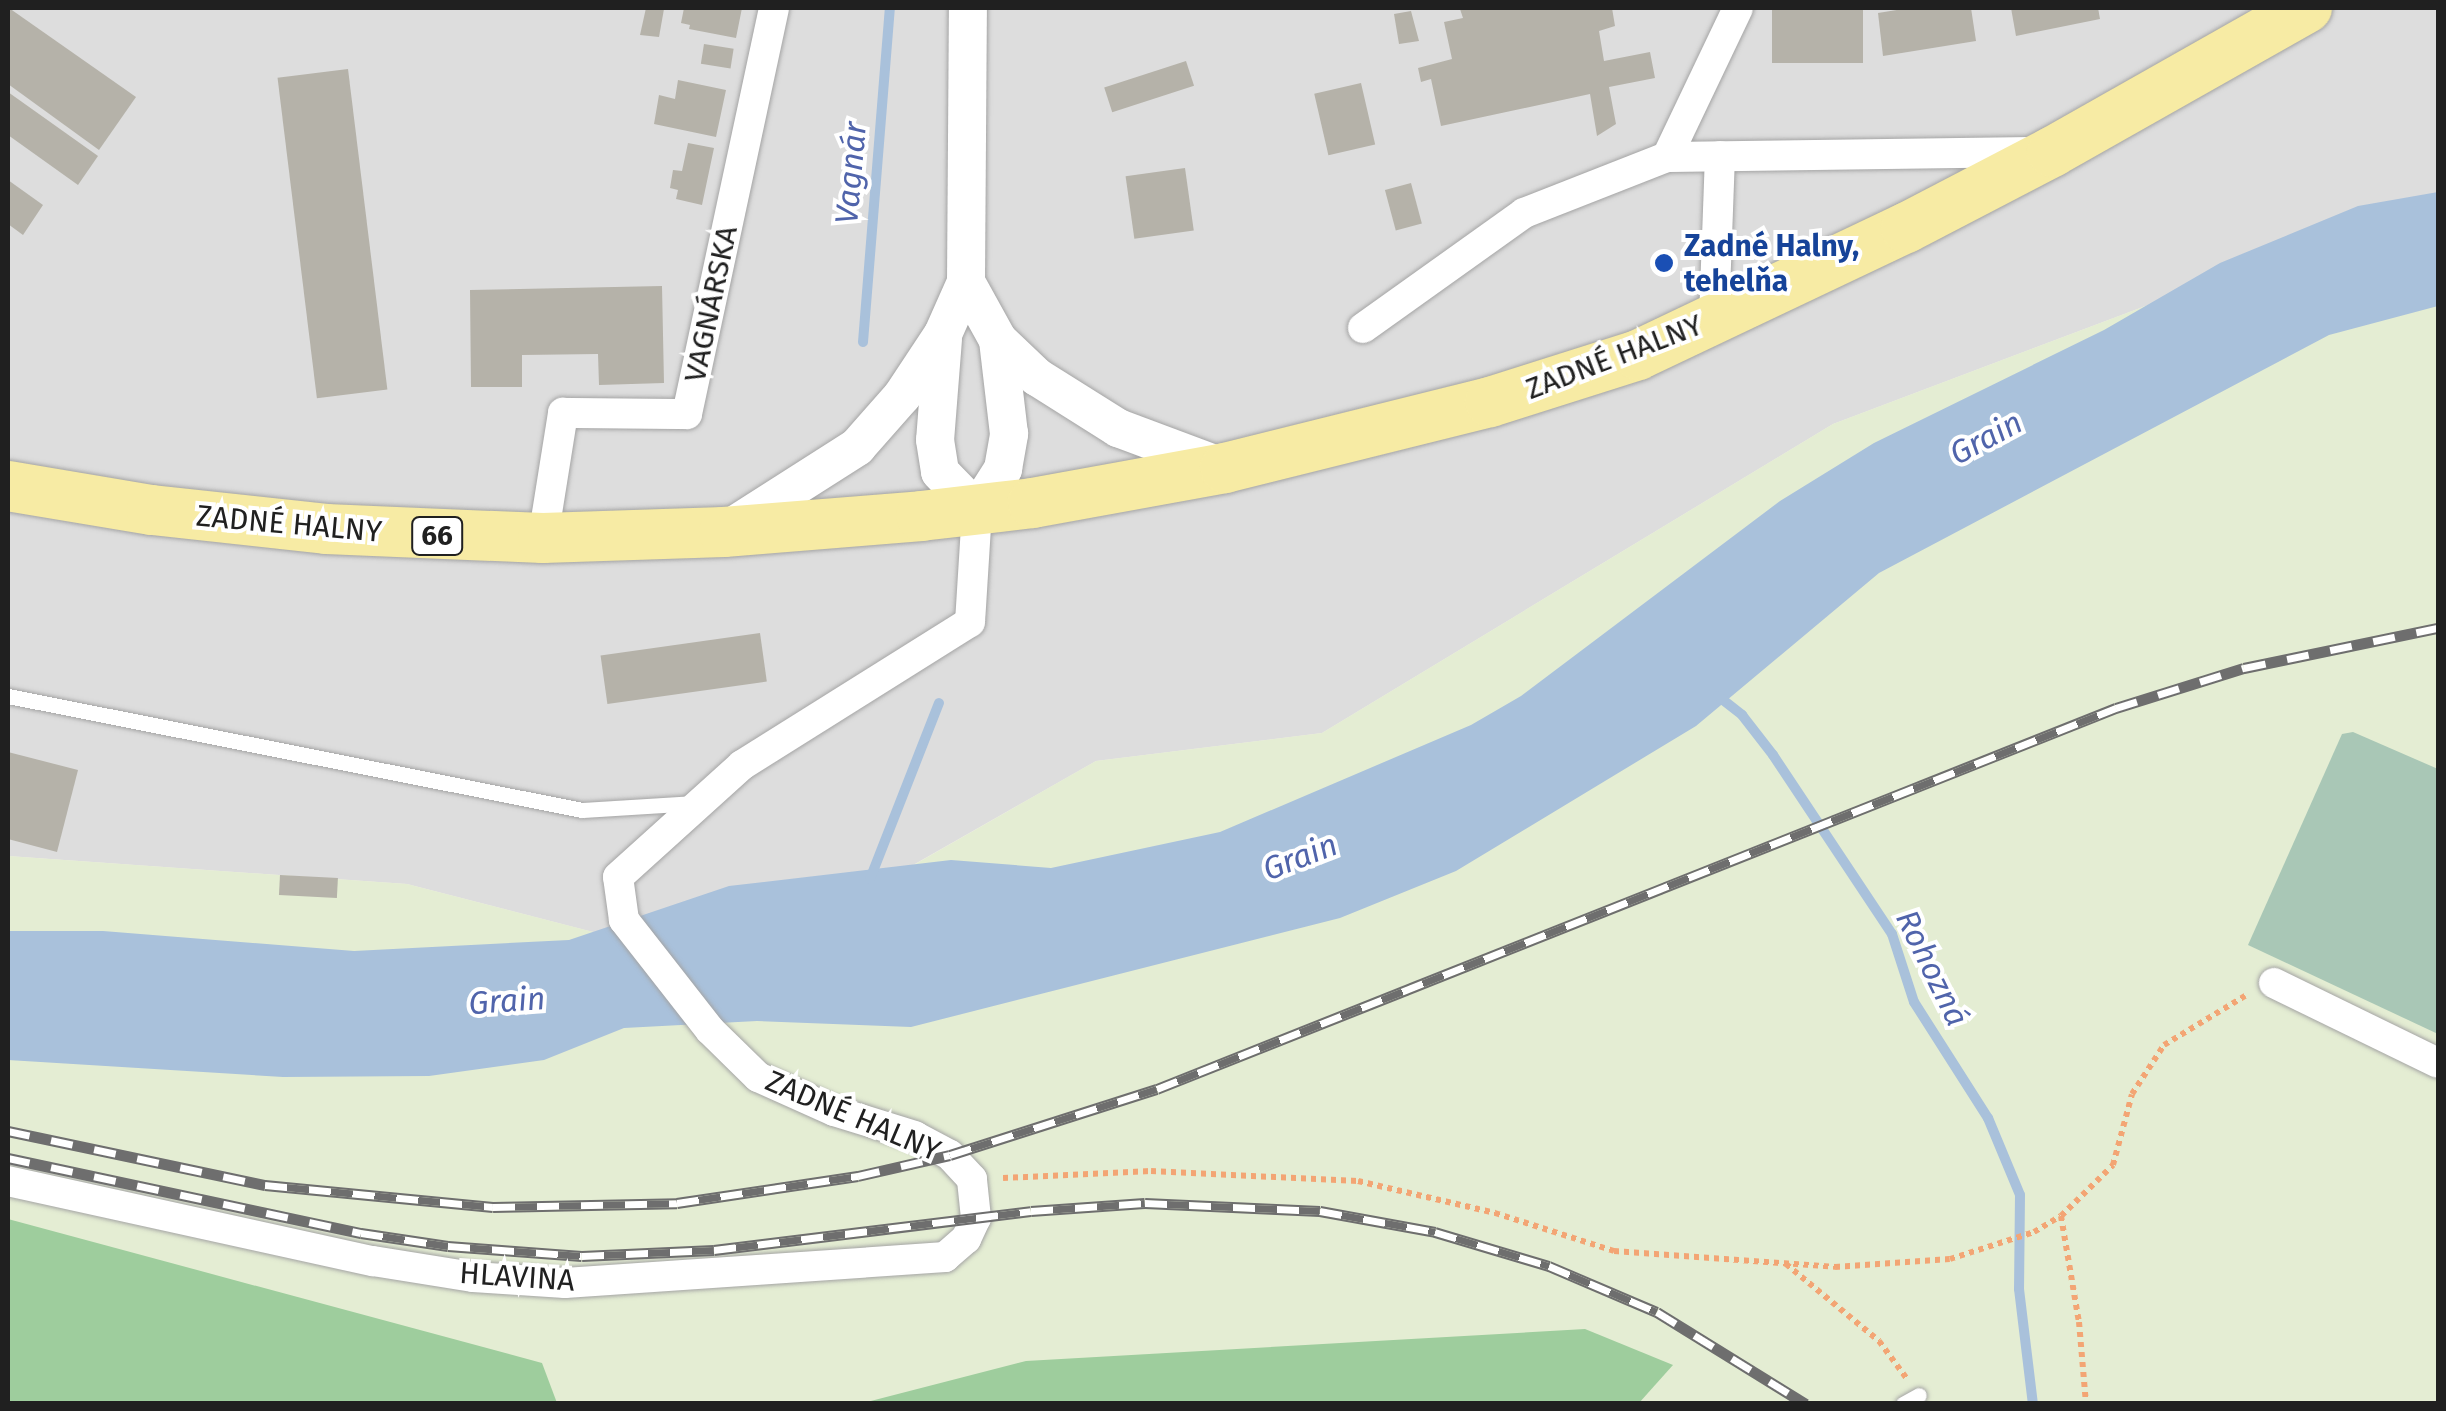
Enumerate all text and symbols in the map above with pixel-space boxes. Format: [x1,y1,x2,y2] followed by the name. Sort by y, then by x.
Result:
[827,120,875,226] water label: Vagnár
[677,223,745,385] street label: VAGNÁRSKA
[1684,228,1859,298] place label: Zadné Halny, tehelňa
[1653,252,1675,274] marker: Zadné Halny, tehelňa
[1521,307,1707,407] street label: ZADNÉ HALNY
[1943,403,2029,473] water label: Grain
[195,498,383,550] street label: ZADNÉ HALNY
[410,513,464,559] road number: 66
[1257,825,1343,889] water label: Grain
[1887,904,1977,1032] water label: Rohozná
[467,979,547,1023] water label: Grain
[760,1063,946,1169] street label: ZADNÉ HALNY
[458,1255,576,1299] street label: HLAVINA

